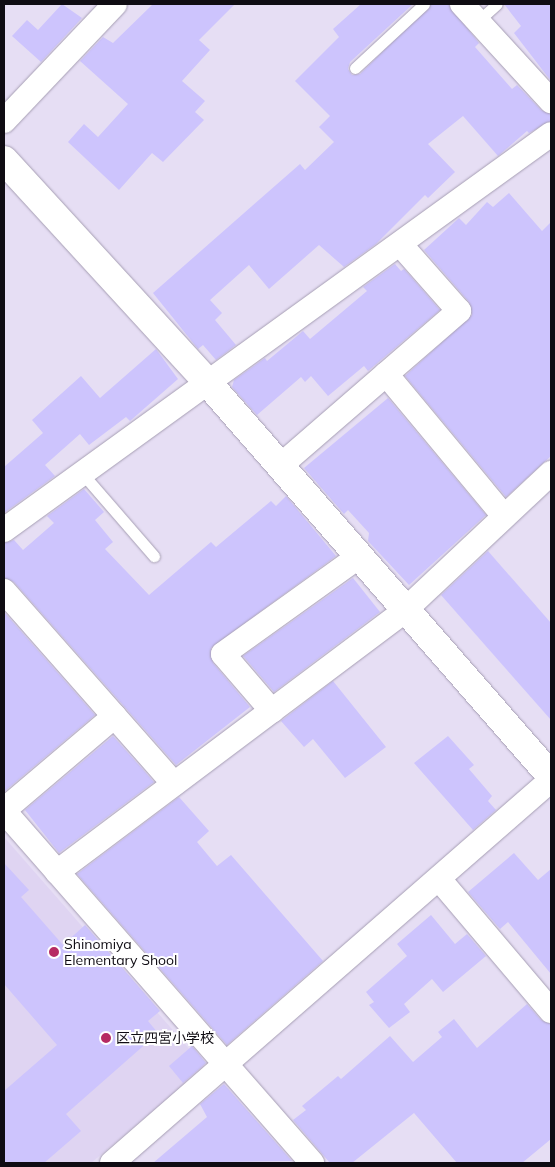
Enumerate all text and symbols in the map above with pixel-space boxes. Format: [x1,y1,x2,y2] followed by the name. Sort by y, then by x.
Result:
[64,936,177,969] place label: Shinomiya Elementary Shool
[48,946,60,958] marker: Shinomiya Elementary Shool
[116,1030,214,1046] place label: 区立四宮小学校
[100,1032,112,1044] marker: 区立四宮小学校

